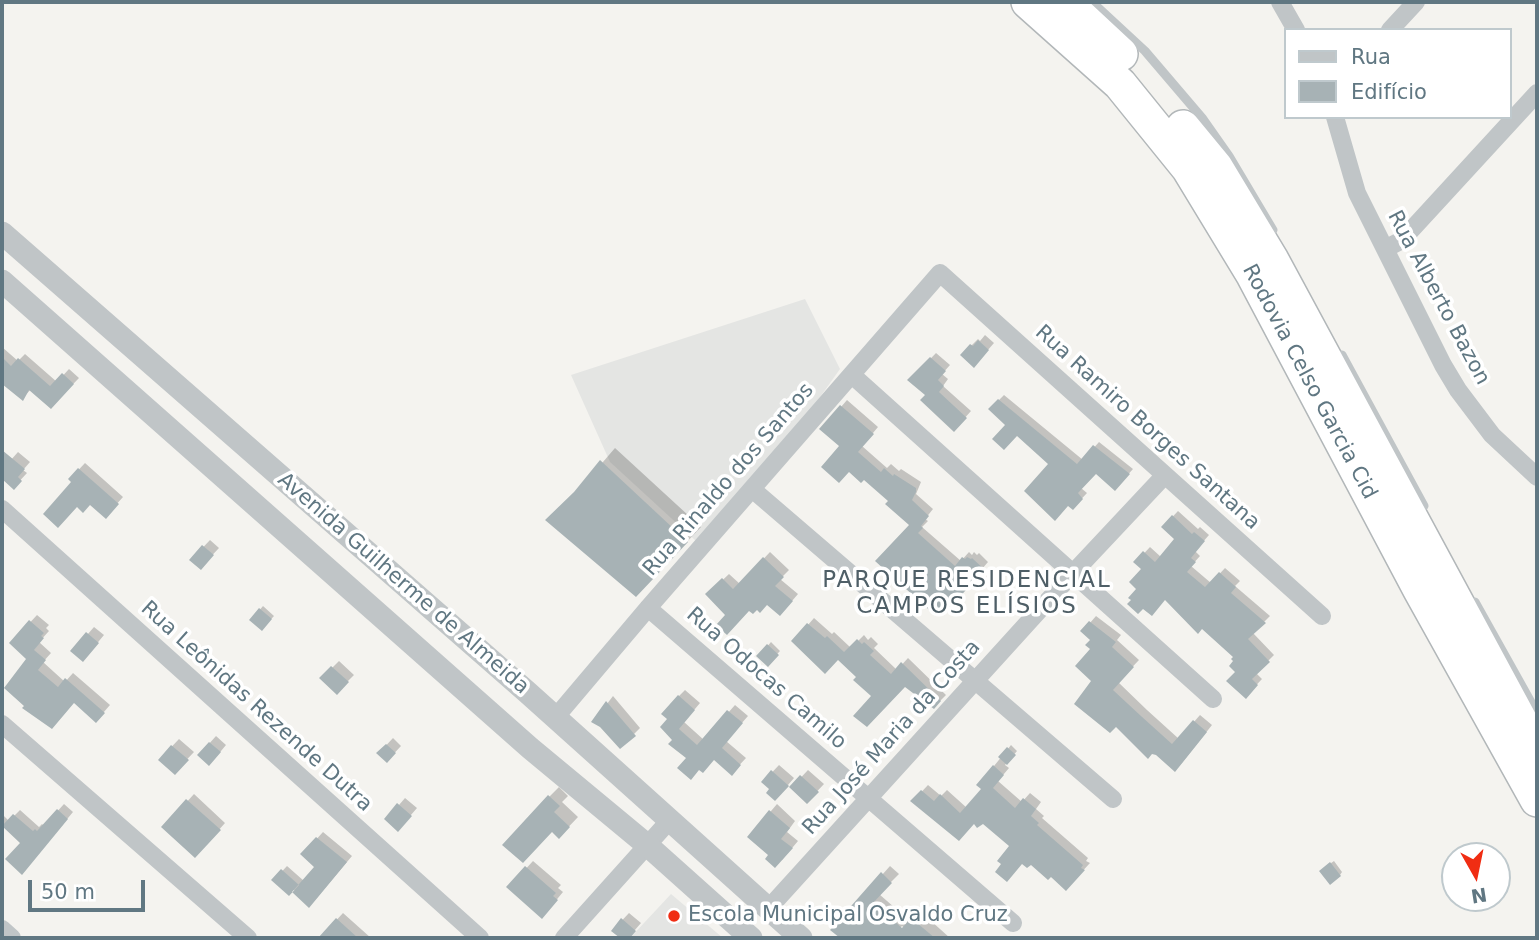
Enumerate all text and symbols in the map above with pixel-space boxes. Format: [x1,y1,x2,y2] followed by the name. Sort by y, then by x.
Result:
[1284,28,1511,119] legend
[1351,45,1391,69] text: Rua
[1351,80,1427,104] text: Edifício
[1381,207,1495,389] street label: Rua Alberto Bazon
[1236,260,1382,504] street label: Rodovia Celso Garcia Cid
[1029,320,1265,536] street label: Rua Ramiro Borges Santana
[638,378,820,582] street label: Rua Rinaldo dos Santos
[272,468,534,700] street label: Avenida Guilherme de Almeida
[824,567,1110,621] district label: PARQUE RESIDENCIAL CAMPOS ELÍSIOS
[135,596,377,818] street label: Rua Leônidas Rezende Dutra
[681,603,851,755] street label: Rua Odocas Camilo
[798,635,986,841] street label: Rua José Maria da Costa
[1441,842,1511,912] north arrow
[32,866,149,910] scale bar
[41,880,95,904] text: 50 m
[1469,884,1489,908] text: N
[688,903,1008,929] place label: Escola Municipal Osvaldo Cruz
[666,908,682,924] marker: Escola Municipal Osvaldo Cruz

